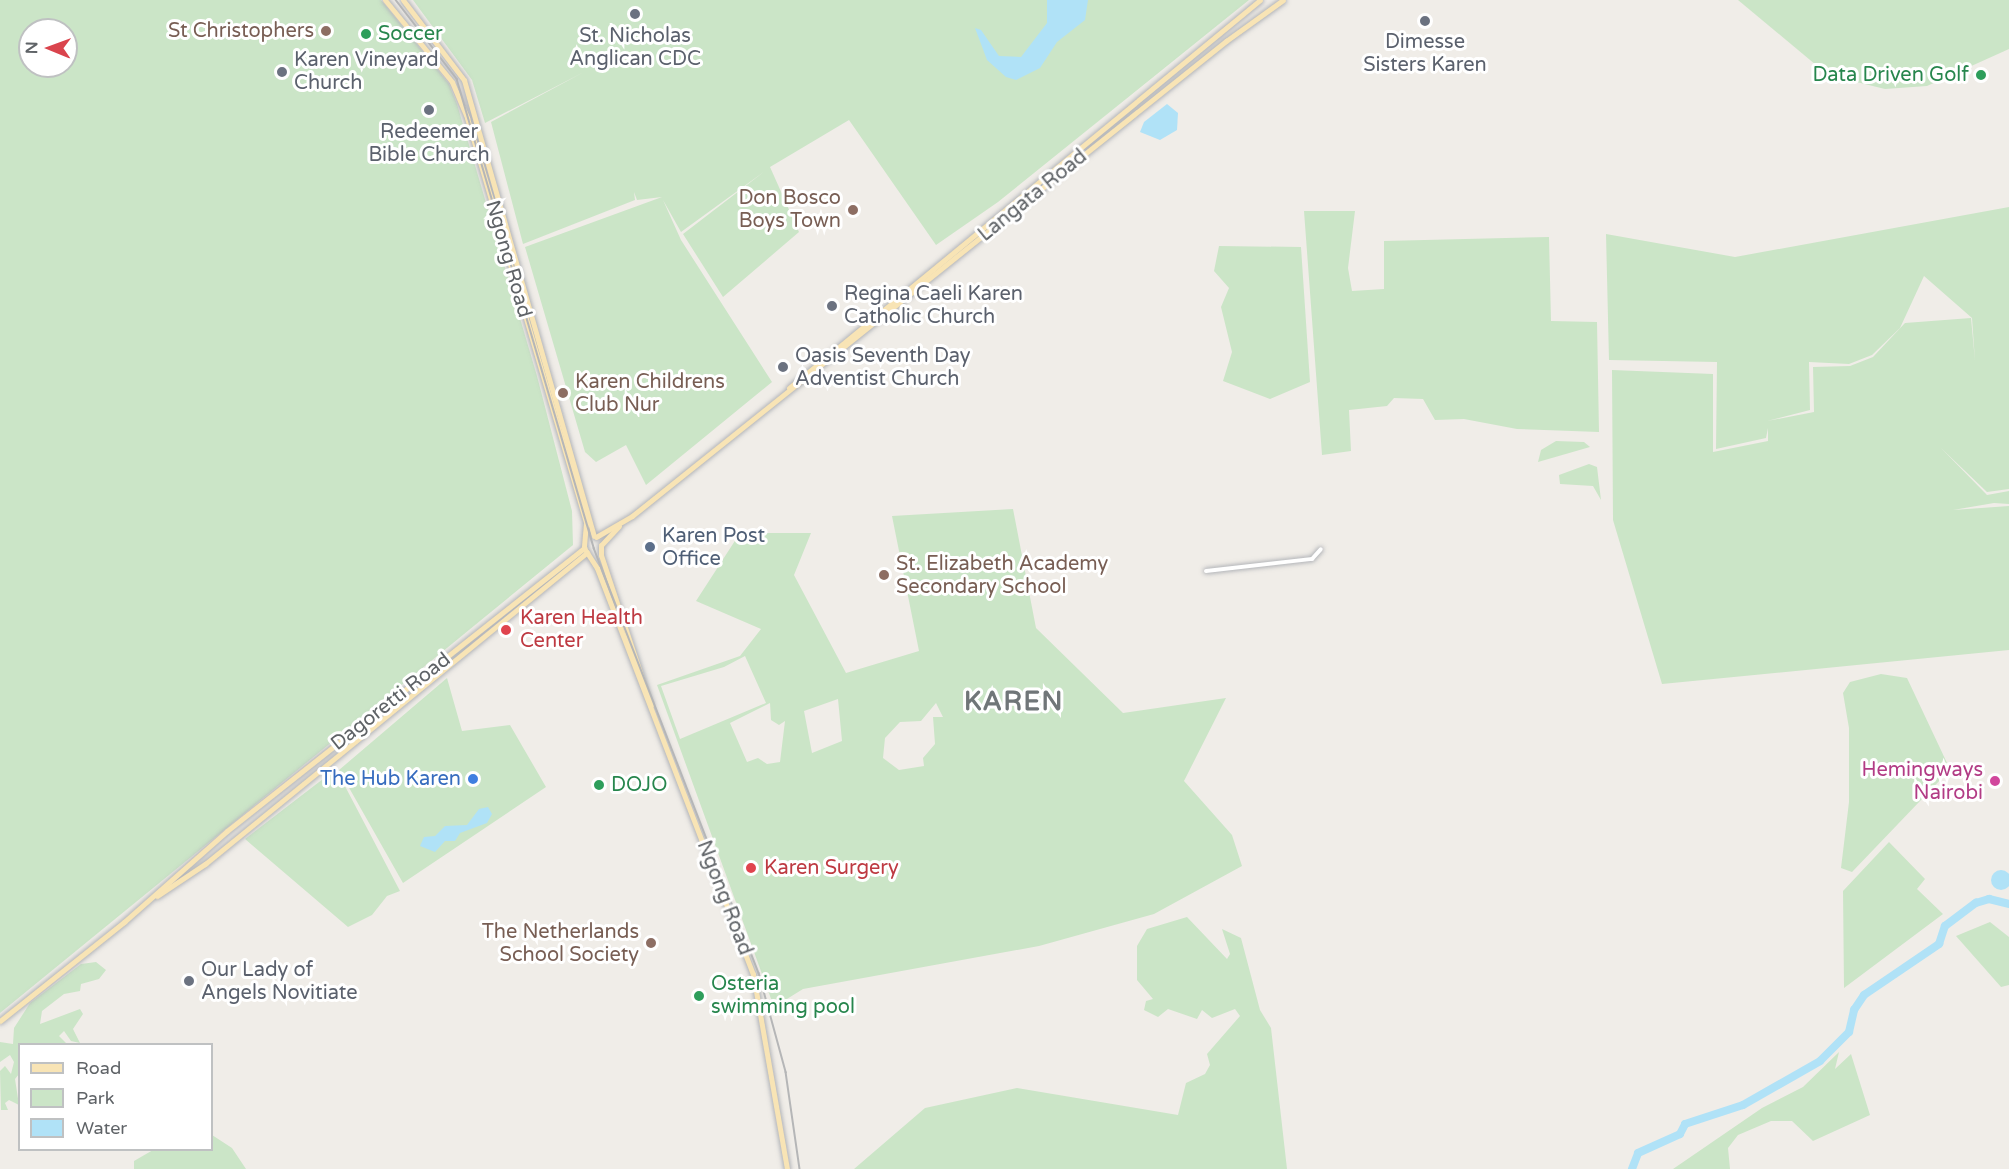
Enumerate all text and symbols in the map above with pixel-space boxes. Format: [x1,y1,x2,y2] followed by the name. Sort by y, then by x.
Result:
[628,7,642,21] marker: St. Nicholas Anglican CDC
[1418,14,1432,28] marker: Dimesse Sisters Karen
[18,18,78,78] north arrow
[168,19,314,43] place label: St Christophers
[378,22,443,46] place label: Soccer
[319,24,333,38] marker: St Christophers
[569,24,701,71] place label: St. Nicholas Anglican CDC
[359,27,373,41] marker: Soccer
[1363,30,1487,77] place label: Dimesse Sisters Karen
[22,41,42,54] text: N
[294,48,439,95] place label: Karen Vineyard Church
[1813,63,1969,87] place label: Data Driven Golf
[275,65,289,79] marker: Karen Vineyard Church
[1974,68,1988,82] marker: Data Driven Golf
[422,103,436,117] marker: Redeemer Bible Church
[368,120,490,167] place label: Redeemer Bible Church
[974,145,1092,247] street label: Langata Road
[739,186,841,233] place label: Don Bosco Boys Town
[480,198,536,320] street label: Ngong Road
[846,203,860,217] marker: Don Bosco Boys Town
[844,282,1023,329] place label: Regina Caeli Karen Catholic Church
[825,299,839,313] marker: Regina Caeli Karen Catholic Church
[795,344,971,391] place label: Oasis Seventh Day Adventist Church
[776,360,790,374] marker: Oasis Seventh Day Adventist Church
[575,370,725,417] place label: Karen Childrens Club Nur
[556,386,570,400] marker: Karen Childrens Club Nur
[662,524,765,571] place label: Karen Post Office
[643,540,657,554] marker: Karen Post Office
[896,552,1108,599] place label: St. Elizabeth Academy Secondary School
[877,568,891,582] marker: St. Elizabeth Academy Secondary School
[520,606,643,653] place label: Karen Health Center
[497,621,515,639] marker: Karen Health Center
[326,648,456,756] street label: Dagoretti Road
[964,686,1064,718] district label: KAREN
[1862,758,1983,805] place label: Hemingways Nairobi
[320,767,461,791] place label: The Hub Karen
[466,772,480,786] marker: The Hub Karen
[611,773,667,797] place label: DOJO
[1988,774,2002,788] marker: Hemingways Nairobi
[592,778,606,792] marker: DOJO
[691,837,757,959] street label: Ngong Road
[764,856,899,880] place label: Karen Surgery
[742,859,760,877] marker: Karen Surgery
[482,920,639,967] place label: The Netherlands School Society
[644,936,658,950] marker: The Netherlands School Society
[201,958,358,1005] place label: Our Lady of Angels Novitiate
[711,972,855,1019] place label: Osteria swimming pool
[182,974,196,988] marker: Our Lady of Angels Novitiate
[692,989,706,1003] marker: Osteria swimming pool
[18,1043,213,1151] legend
[76,1057,121,1079] text: Road
[76,1087,114,1109] text: Park
[76,1117,127,1139] text: Water

